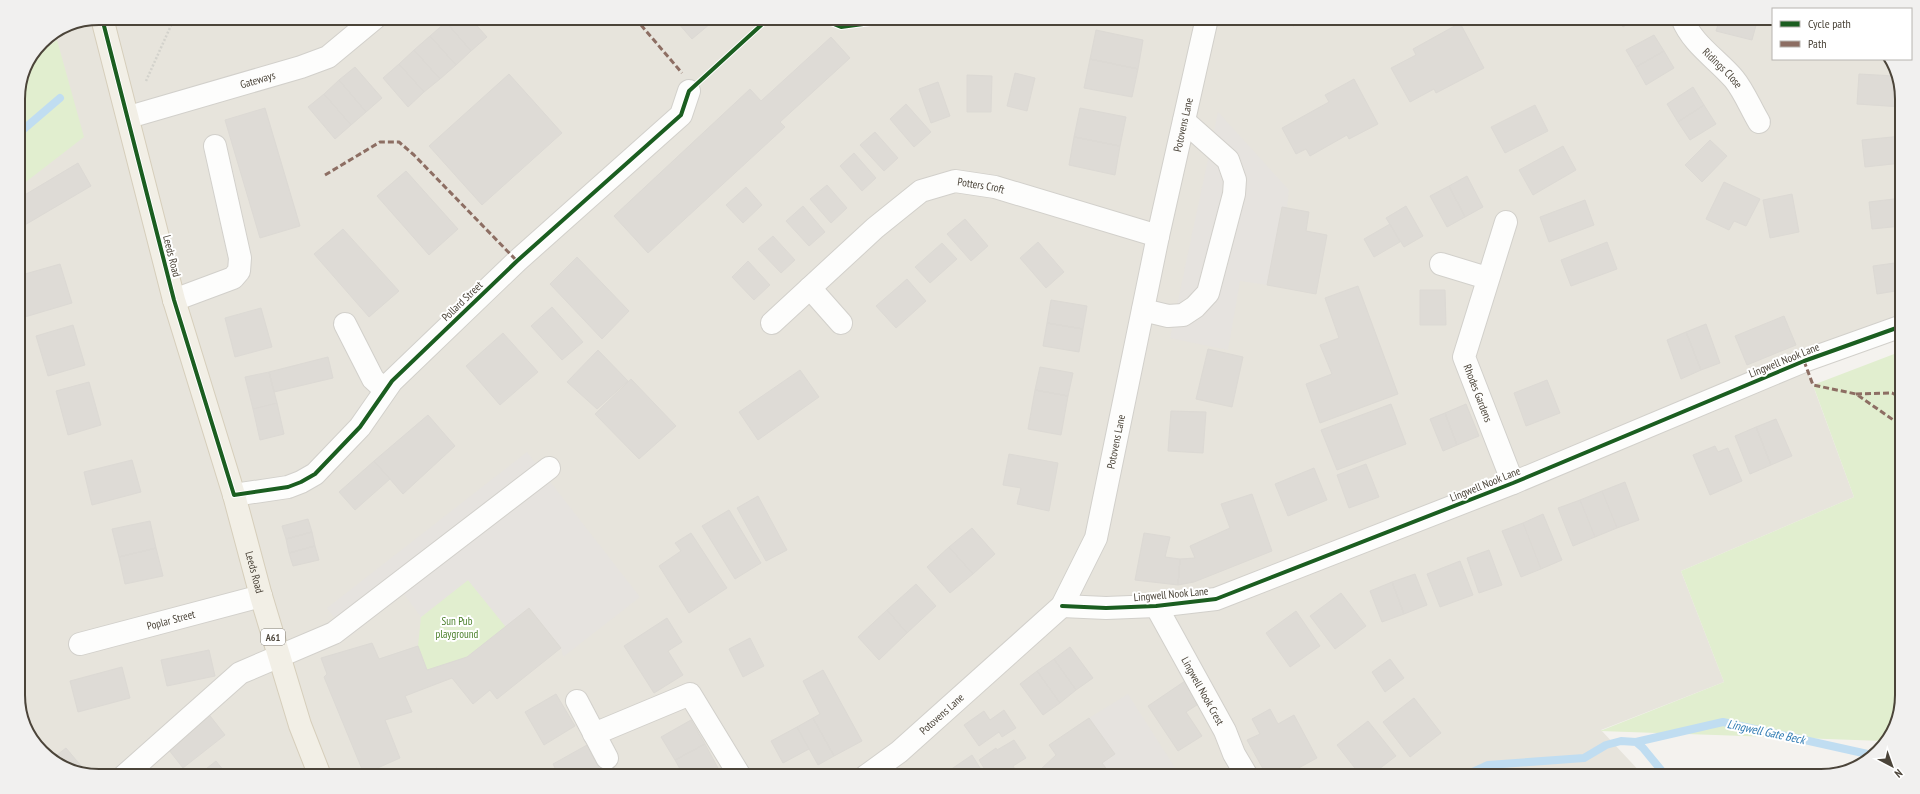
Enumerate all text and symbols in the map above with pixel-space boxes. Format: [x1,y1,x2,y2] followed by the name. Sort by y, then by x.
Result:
[1772,8,1912,60] legend
[1808,16,1851,31] text: Cycle path
[1808,36,1826,51] text: Path
[1700,45,1746,91] street label: Ridings Close
[238,68,277,91] street label: Gateways
[1170,96,1196,153] street label: Potovens Lane
[957,174,1006,196] street label: Potters Croft
[160,234,184,279] street label: Leeds Road
[439,278,485,324] street label: Pollard Street
[1747,339,1822,381] street label: Lingwell Nook Lane
[1460,362,1496,424] street label: Rhodes Gardens
[1103,413,1128,470] street label: Potovens Lane
[1448,463,1523,505] street label: Lingwell Nook Lane
[242,550,267,595] street label: Leeds Road
[1133,584,1209,604] street label: Lingwell Nook Lane
[145,607,197,633] street label: Poplar Street
[436,614,479,641] park label: Sun Pub playground
[261,629,285,645] road number: A61
[1178,654,1227,728] street label: Lingwell Nook Crest
[916,690,967,737] street label: Potovens Lane
[1726,716,1808,747] water label: Lingwell Gate Beck
[1872,746,1912,786] north arrow
[1892,766,1905,781] text: N

